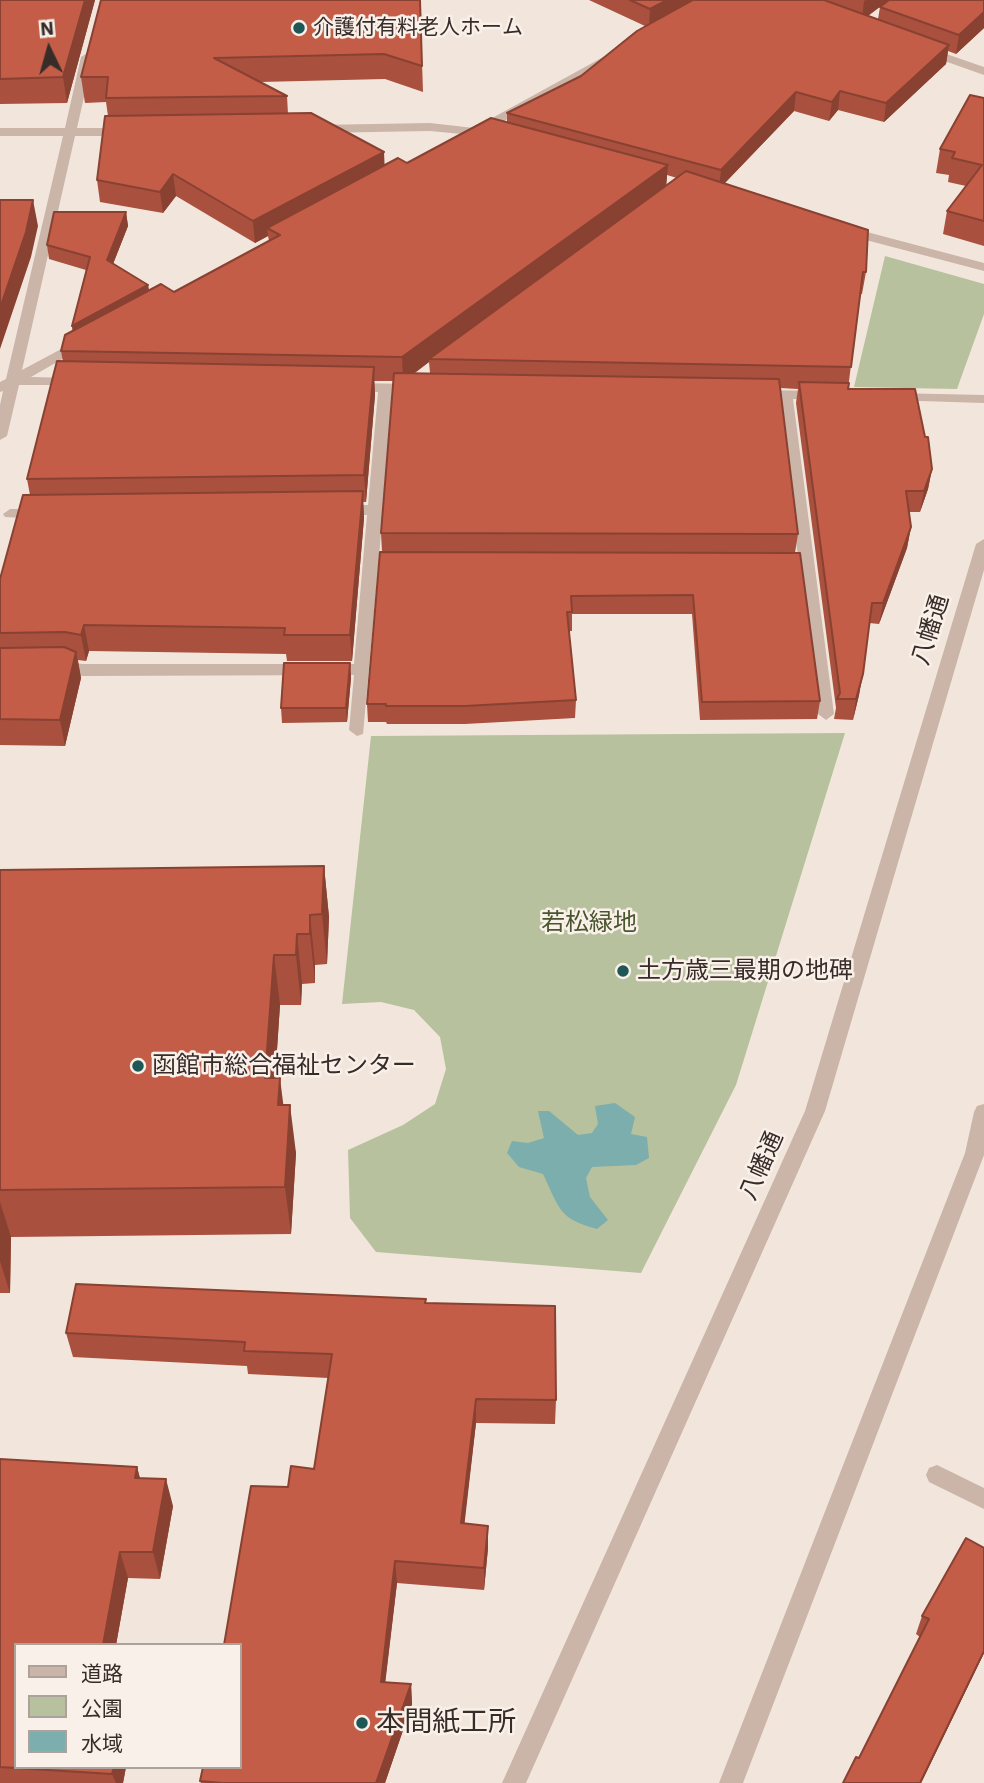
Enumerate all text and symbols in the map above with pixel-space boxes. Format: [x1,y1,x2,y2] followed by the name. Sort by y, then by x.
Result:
[14,14,84,84] north arrow
[313,15,523,41] place label: 介護付有料老人ホーム
[39,16,55,41] text: N
[291,20,307,36] marker: 介護付有料老人ホーム
[907,591,955,669] street label: 八幡通
[541,909,637,937] park label: 若松緑地
[637,957,853,985] place label: 土方歳三最期の地碑
[615,963,631,979] marker: 土方歳三最期の地碑
[152,1052,416,1080] place label: 函館市総合福祉センター
[130,1058,146,1074] marker: 函館市総合福祉センター
[734,1127,790,1205] street label: 八幡通
[14,1643,242,1769] legend
[81,1659,123,1687] text: 道路
[81,1694,123,1722] text: 公園
[376,1706,516,1740] place label: 本間紙工所
[354,1715,370,1731] marker: 本間紙工所
[81,1729,123,1757] text: 水域

